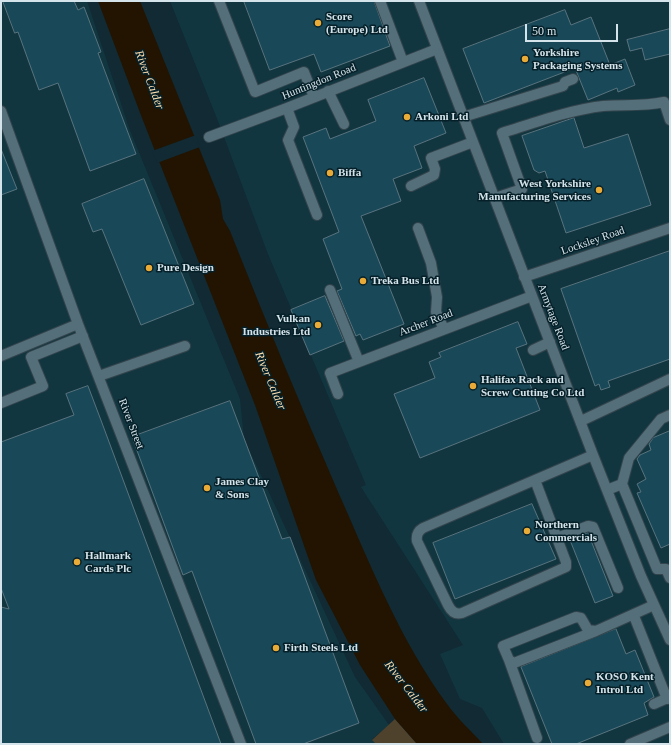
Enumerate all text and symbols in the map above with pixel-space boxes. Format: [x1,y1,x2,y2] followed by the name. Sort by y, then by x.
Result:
[326,10,388,36] place label: Score (Europe) Ltd
[527,16,620,42] scale bar
[313,18,323,28] marker: Score (Europe) Ltd
[532,24,556,38] text: 50 m
[533,46,623,72] place label: Yorkshire Packaging Systems
[131,48,167,112] water label: River Calder
[520,54,530,64] marker: Yorkshire Packaging Systems
[280,61,358,103] street label: Huntingdon Road
[415,110,468,124] place label: Arkoni Ltd
[402,112,412,122] marker: Arkoni Ltd
[338,166,361,180] place label: Biffa
[325,168,335,178] marker: Biffa
[478,177,591,203] place label: West Yorkshire Manufacturing Services
[594,185,604,195] marker: West Yorkshire Manufacturing Services
[560,224,626,258] street label: Locksley Road
[157,261,214,275] place label: Pure Design
[144,263,154,273] marker: Pure Design
[371,274,439,288] place label: Treka Bus Ltd
[358,276,368,286] marker: Treka Bus Ltd
[534,282,572,352] street label: Armytage Road
[397,307,455,339] street label: Archer Road
[242,312,310,338] place label: Vulkan Industries Ltd
[313,320,323,330] marker: Vulkan Industries Ltd
[251,350,289,412] water label: River Calder
[481,373,584,399] place label: Halifax Rack and Screw Cutting Co Ltd
[468,381,478,391] marker: Halifax Rack and Screw Cutting Co Ltd
[115,397,147,451] street label: River Street
[215,475,269,501] place label: James Clay & Sons
[202,483,212,493] marker: James Clay & Sons
[535,518,597,544] place label: Northern Commercials
[522,526,532,536] marker: Northern Commercials
[85,549,131,575] place label: Hallmark Cards Plc
[72,557,82,567] marker: Hallmark Cards Plc
[284,641,358,655] place label: Firth Steels Ltd
[271,643,281,653] marker: Firth Steels Ltd
[381,658,431,716] water label: River Calder
[596,670,654,696] place label: KOSO Kent Introl Ltd
[583,678,593,688] marker: KOSO Kent Introl Ltd

